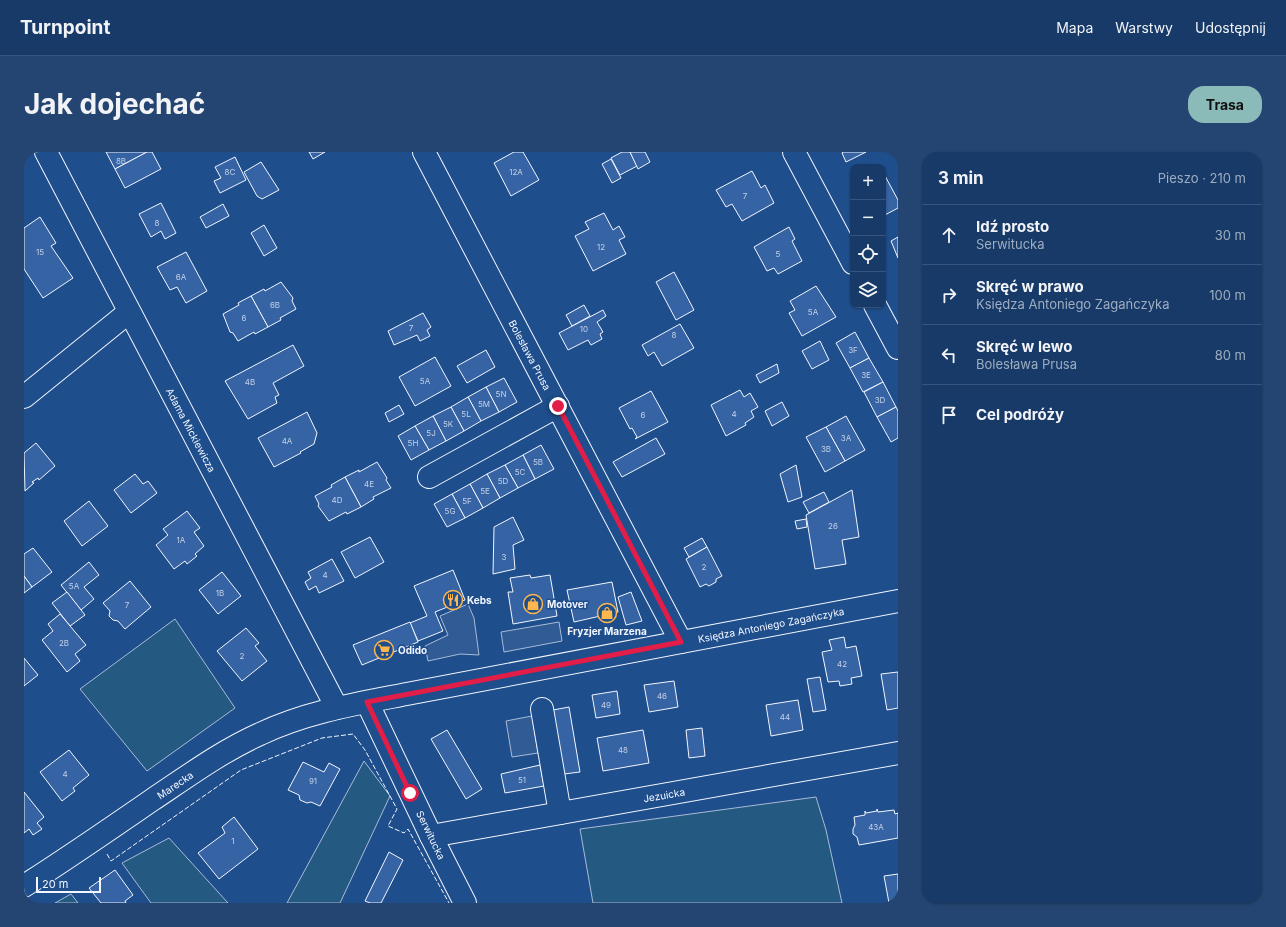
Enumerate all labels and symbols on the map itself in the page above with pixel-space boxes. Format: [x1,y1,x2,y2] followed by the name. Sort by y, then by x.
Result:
[116,156,126,166] house number: 8B
[225,167,236,177] house number: 8C
[509,167,523,177] house number: 12A
[743,191,748,201] house number: 7
[155,218,160,228] house number: 8
[597,242,605,252] house number: 12
[36,247,44,257] house number: 15
[776,249,781,259] house number: 5
[176,272,187,282] house number: 6A
[270,300,280,310] house number: 6B
[808,307,819,317] house number: 5A
[242,313,247,323] house number: 6
[506,318,554,392] street label: Bolesława Prusa
[409,323,414,333] house number: 7
[580,324,588,334] house number: 10
[672,330,677,340] house number: 8
[848,345,858,355] house number: 3F
[861,370,871,380] house number: 3E
[420,376,431,386] house number: 5A
[245,377,255,387] house number: 4B
[164,386,218,474] street label: Adama Mickiewicza
[496,389,506,399] house number: 5N
[875,395,886,405] house number: 3D
[549,397,567,415] route end
[478,399,490,409] house number: 5M
[461,409,471,419] house number: 5L
[731,409,737,419] house number: 4
[641,410,646,420] house number: 6
[443,419,454,429] house number: 5K
[426,428,436,438] house number: 5J
[841,433,852,443] house number: 3A
[282,436,293,446] house number: 4A
[408,438,418,448] house number: 5H
[821,444,831,454] house number: 3B
[533,457,543,467] house number: 5B
[515,467,526,477] house number: 5C
[498,476,509,486] house number: 5D
[364,479,374,489] house number: 4E
[480,486,490,496] house number: 5E
[332,495,343,505] house number: 4D
[462,496,472,506] house number: 5F
[445,506,455,516] house number: 5G
[828,521,838,531] house number: 26
[177,535,186,545] house number: 1A
[502,552,507,562] house number: 3
[702,562,707,572] house number: 2
[322,570,328,580] house number: 4
[69,581,80,591] house number: 5A
[216,588,224,598] house number: 1B
[442,589,464,611] restaurant icon: Kebs
[522,593,544,615] shop icon: Motover
[467,594,492,606] place label: Kebs
[547,598,588,610] place label: Motover
[125,600,130,610] house number: 7
[596,602,618,624] shop icon: Fryzjer Marzena
[697,605,845,645] street label: Księdza Antoniego Zagańczyka
[567,625,647,638] place label: Fryzjer Marzena
[59,638,69,648] house number: 2B
[373,639,395,661] supermarket icon: Odido
[398,644,427,656] place label: Odido
[240,651,245,661] house number: 2
[837,659,847,669] house number: 42
[657,691,667,701] house number: 46
[601,700,611,710] house number: 49
[780,712,790,722] house number: 44
[618,745,628,755] house number: 48
[62,769,68,779] house number: 4
[155,769,195,801] street label: Marecka
[518,775,526,785] house number: 51
[309,776,317,786] house number: 91
[401,784,419,802] route start
[642,785,686,805] street label: Jezuicka
[414,809,448,861] street label: Serwitucka
[868,822,884,832] house number: 43A
[231,836,235,846] house number: 1
[36,875,101,894] scale bar

